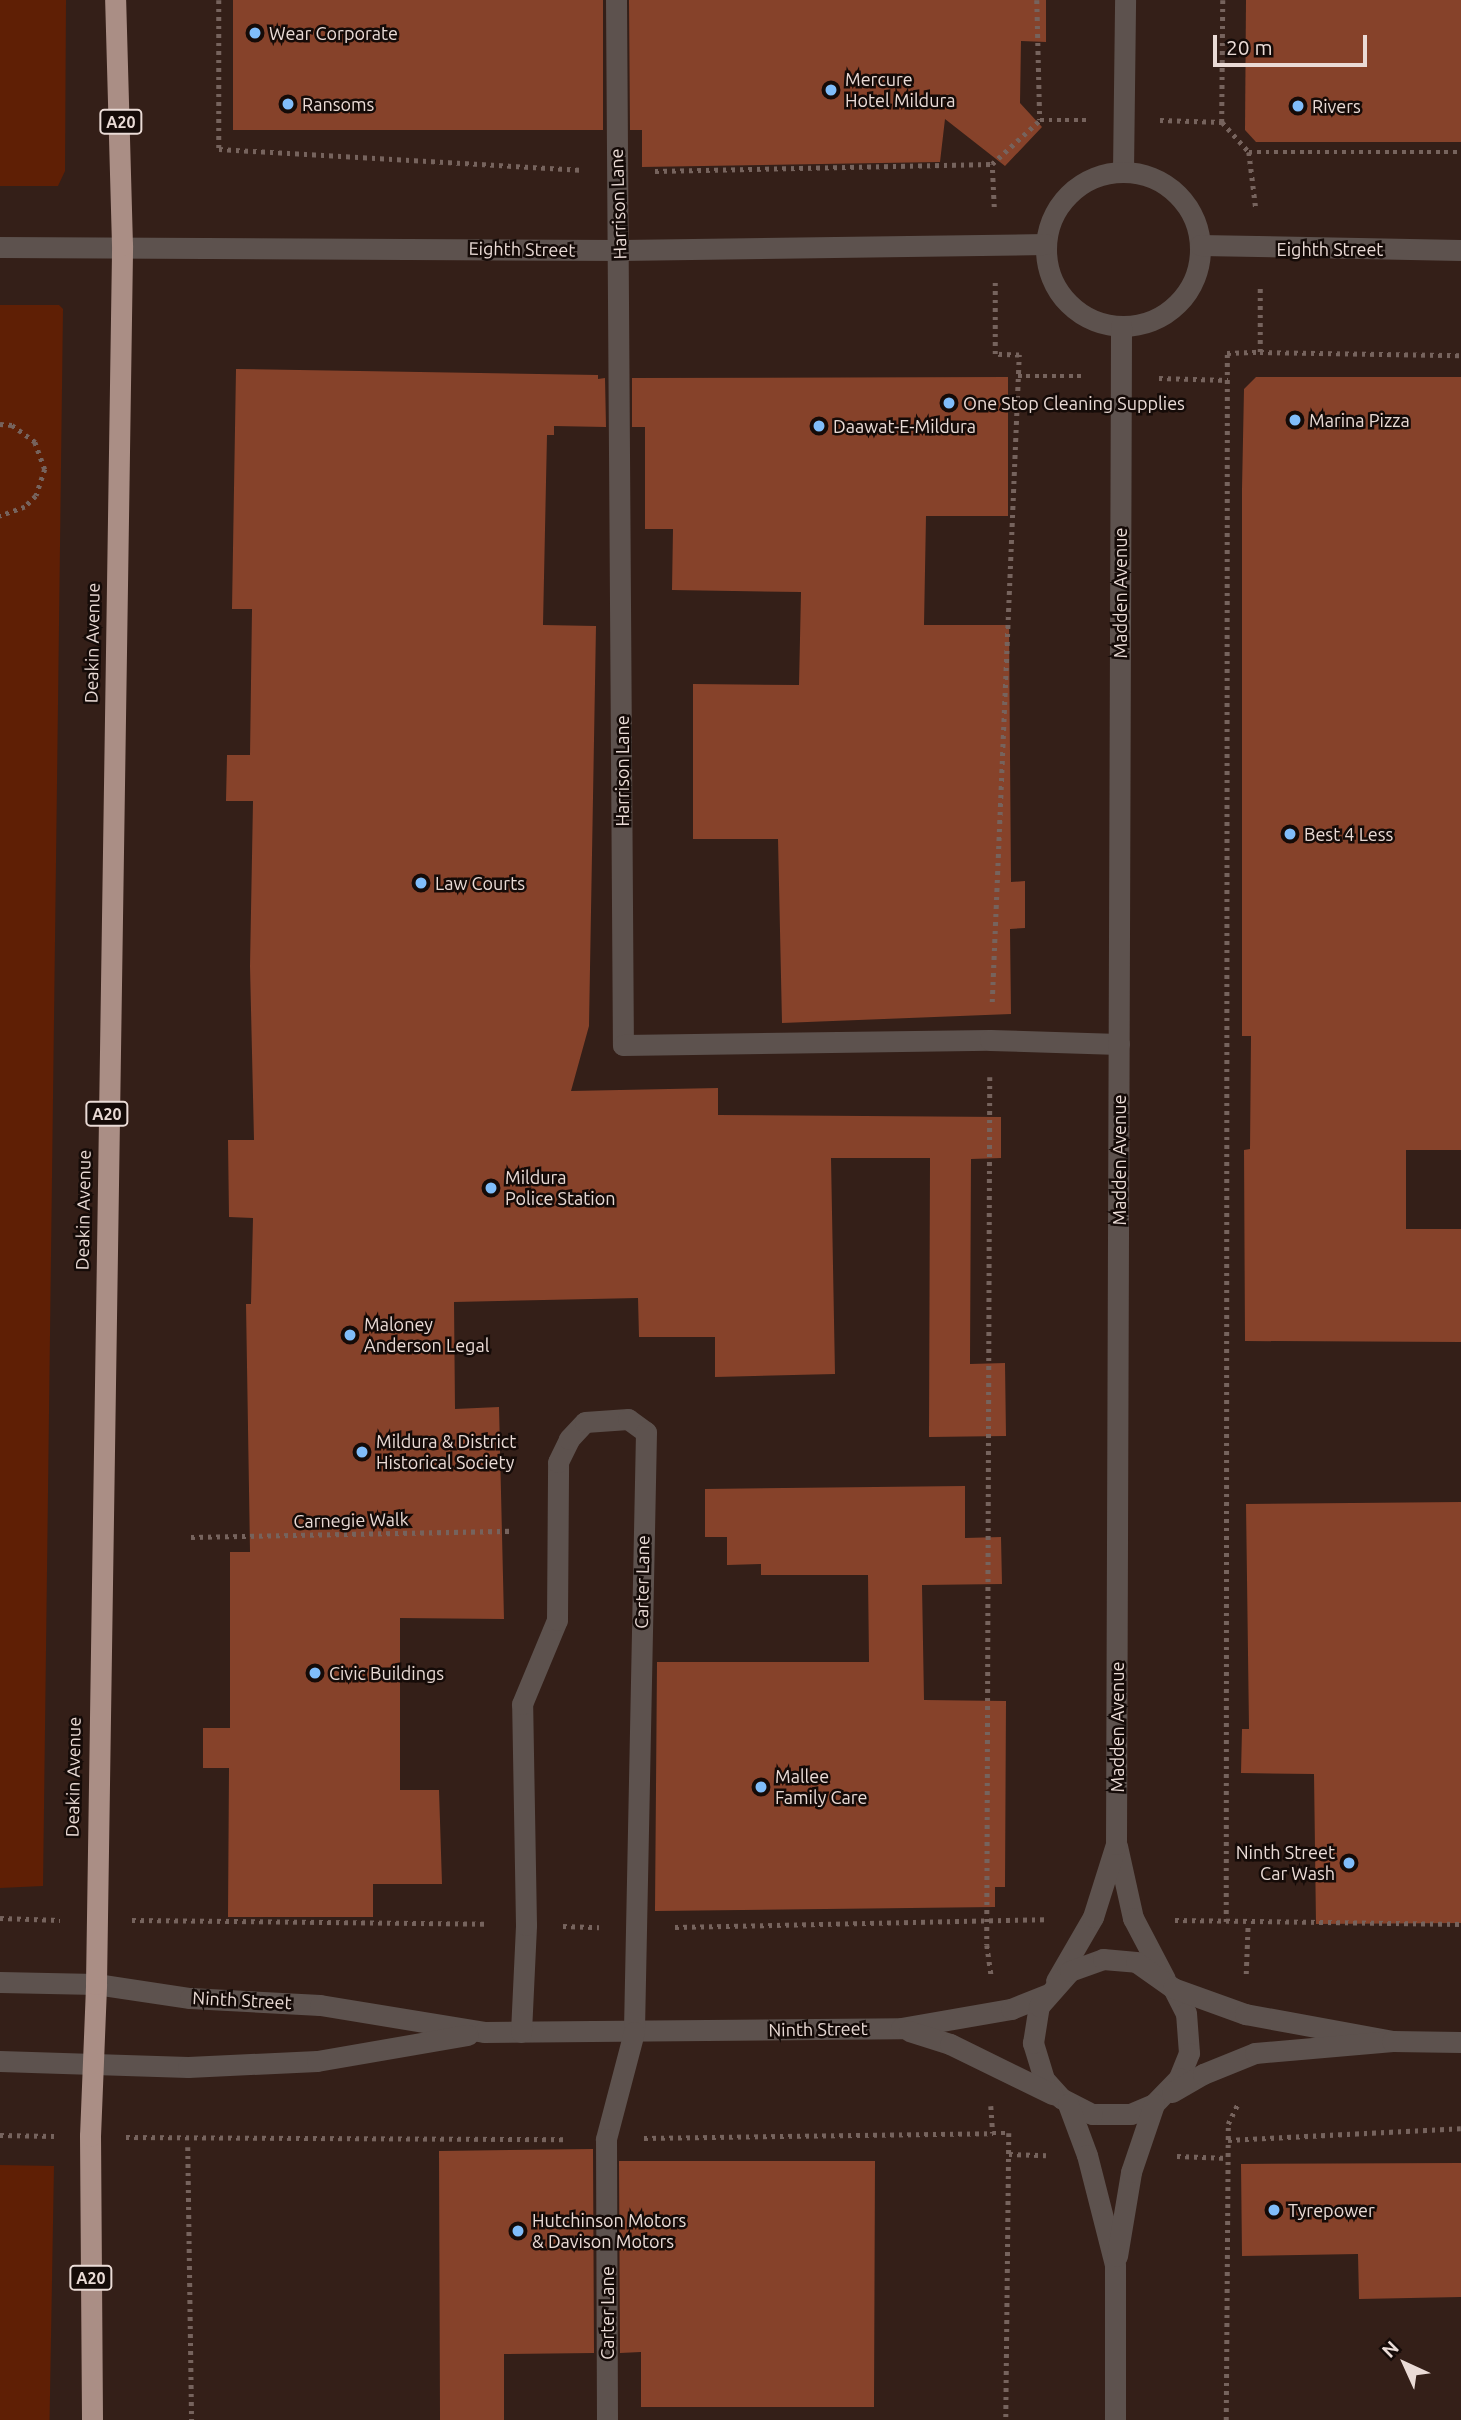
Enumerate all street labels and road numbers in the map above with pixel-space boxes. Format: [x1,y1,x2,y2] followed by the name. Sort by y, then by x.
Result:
[98,110,144,134] road number: A20
[605,148,631,260] street label: Harrison Lane
[468,237,576,261] street label: Eighth Street
[1277,238,1383,260] street label: Eighth Street
[1109,528,1131,658] street label: Madden Avenue
[80,583,104,703] street label: Deakin Avenue
[611,715,633,827] street label: Harrison Lane
[1108,1095,1130,1225] street label: Madden Avenue
[84,1102,130,1126] road number: A20
[71,1150,95,1270] street label: Deakin Avenue
[293,1508,409,1532] street label: Carnegie Walk
[630,1535,654,1629] street label: Carter Lane
[1106,1662,1128,1792] street label: Madden Avenue
[61,1717,85,1837] street label: Deakin Avenue
[192,1987,292,2013] street label: Ninth Street
[768,2017,868,2041] street label: Ninth Street
[68,2266,114,2290] road number: A20
[596,2266,618,2360] street label: Carter Lane

